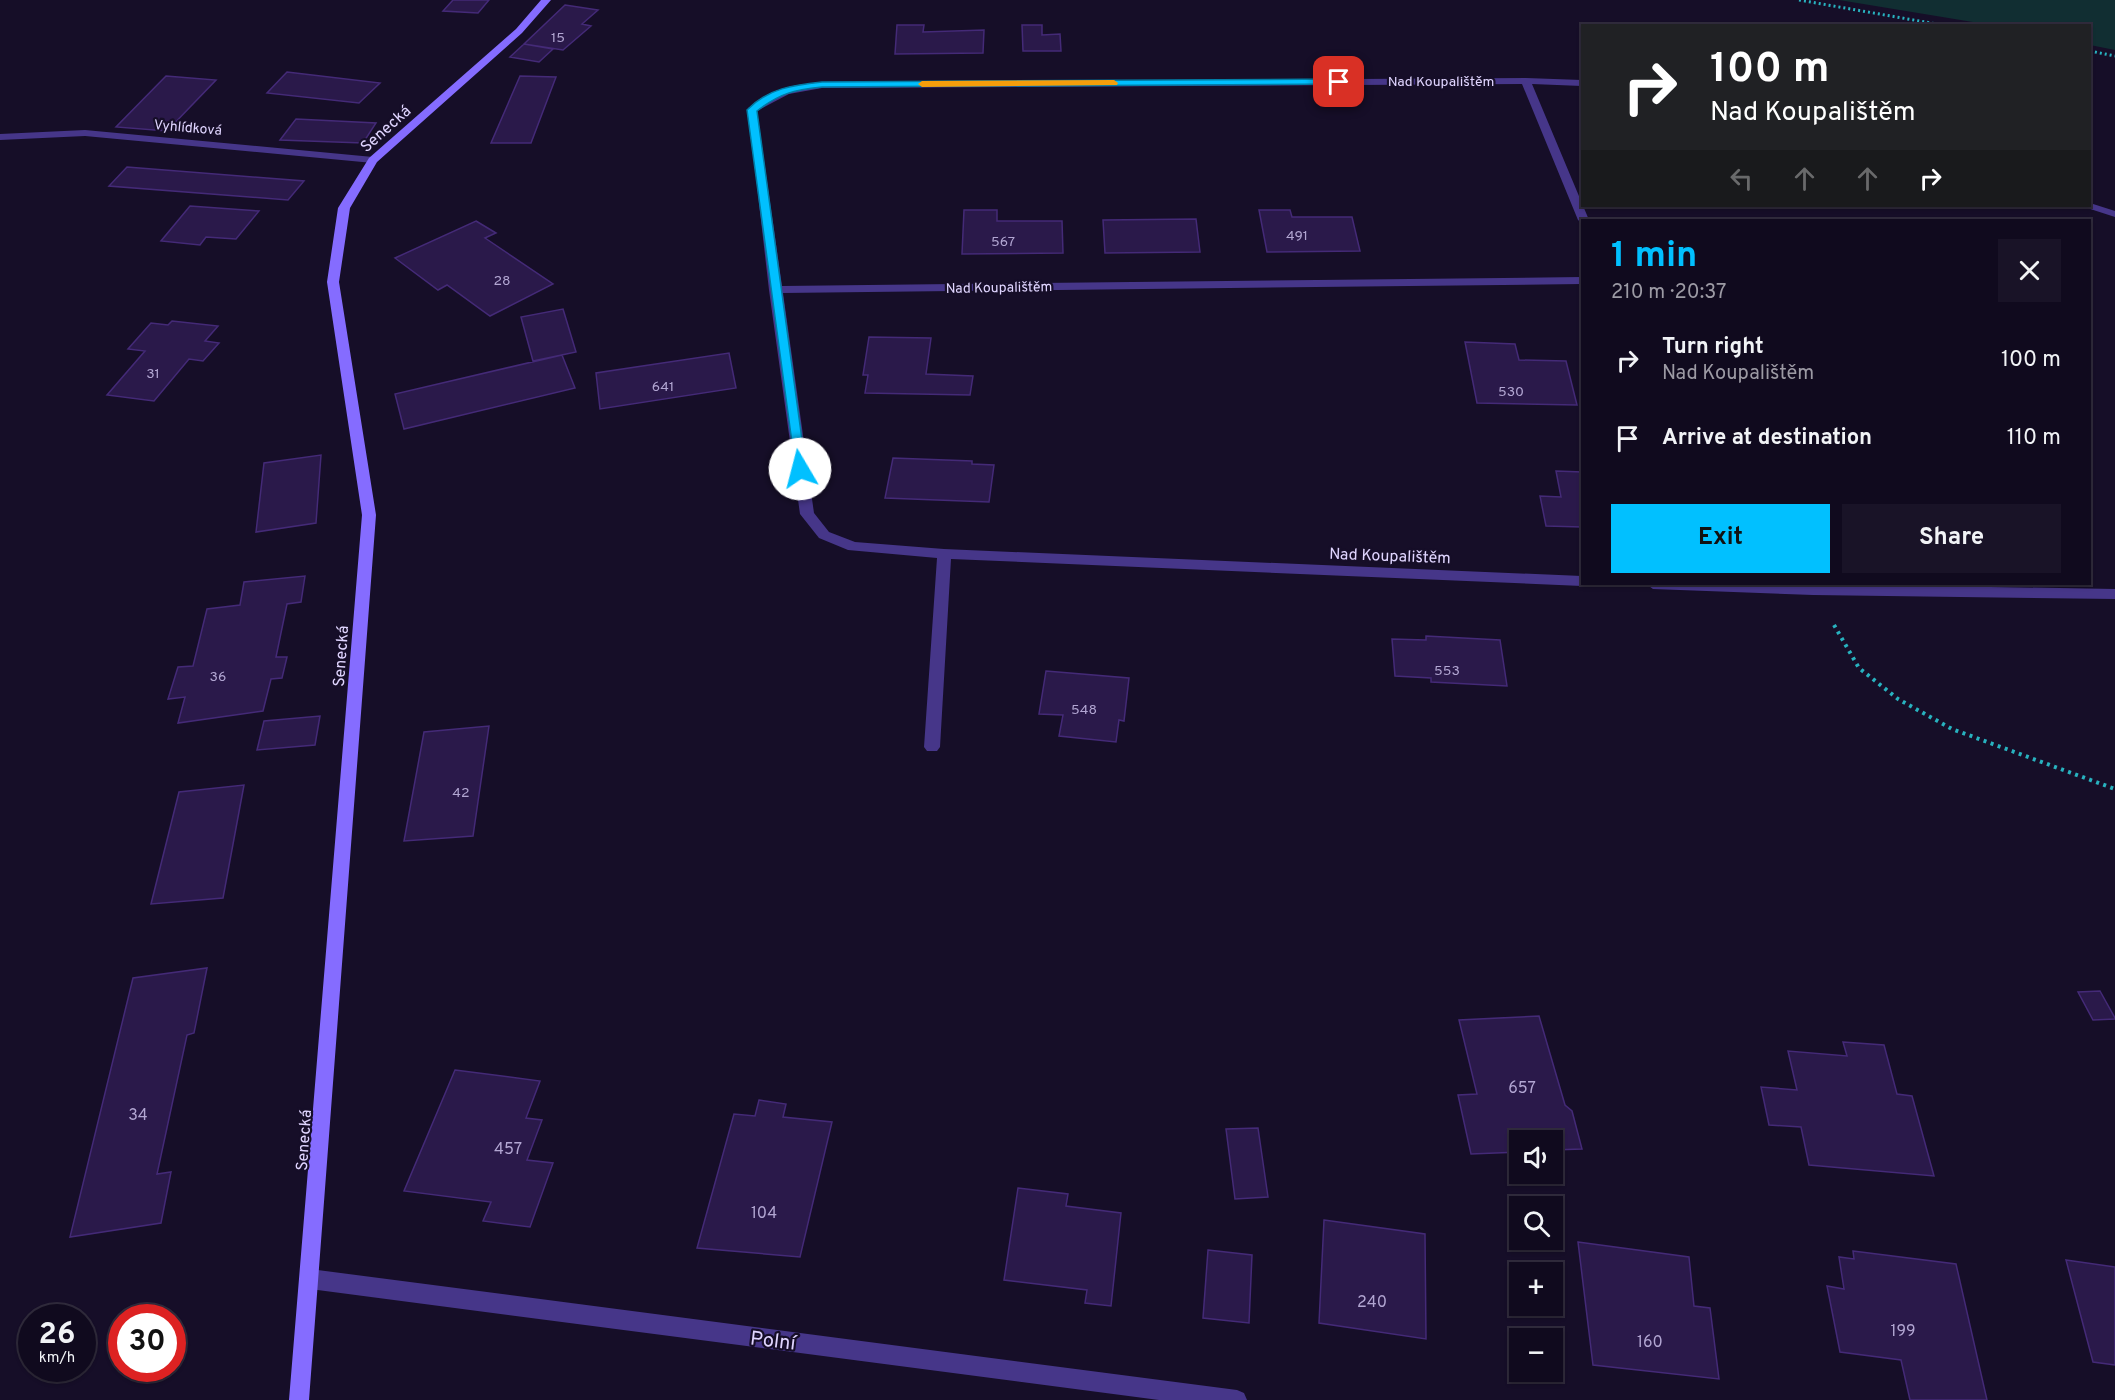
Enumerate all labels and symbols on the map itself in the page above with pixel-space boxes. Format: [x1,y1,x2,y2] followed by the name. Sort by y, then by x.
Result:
[551,30,565,47] house number: 15
[1313,56,1364,107] pin
[1388,74,1494,91] street label: Nad Koupalištěm
[357,102,416,157] street label: Senecká
[153,117,223,140] street label: Vyhlídková
[1286,228,1308,245] house number: 491
[991,234,1015,251] house number: 567
[493,273,511,290] house number: 28
[946,279,1052,298] street label: Nad Koupalištěm
[146,366,160,383] house number: 31
[652,379,674,396] house number: 641
[1498,384,1524,401] house number: 530
[768,437,832,501] position arrow
[1329,545,1451,569] street label: Nad Koupalištěm
[330,625,354,687] street label: Senecká
[1434,663,1460,680] house number: 553
[210,669,226,686] house number: 36
[1071,702,1097,719] house number: 548
[452,785,470,802] house number: 42
[1508,1079,1536,1099] house number: 657
[128,1106,148,1126] house number: 34
[293,1109,317,1171] street label: Senecká
[494,1140,522,1160] house number: 457
[751,1204,777,1224] house number: 104
[1357,1293,1387,1313] house number: 240
[108,1304,186,1382] speed limit sign: 30
[1890,1322,1916,1342] house number: 199
[749,1326,799,1358] street label: Polní
[1637,1333,1663,1353] house number: 160

